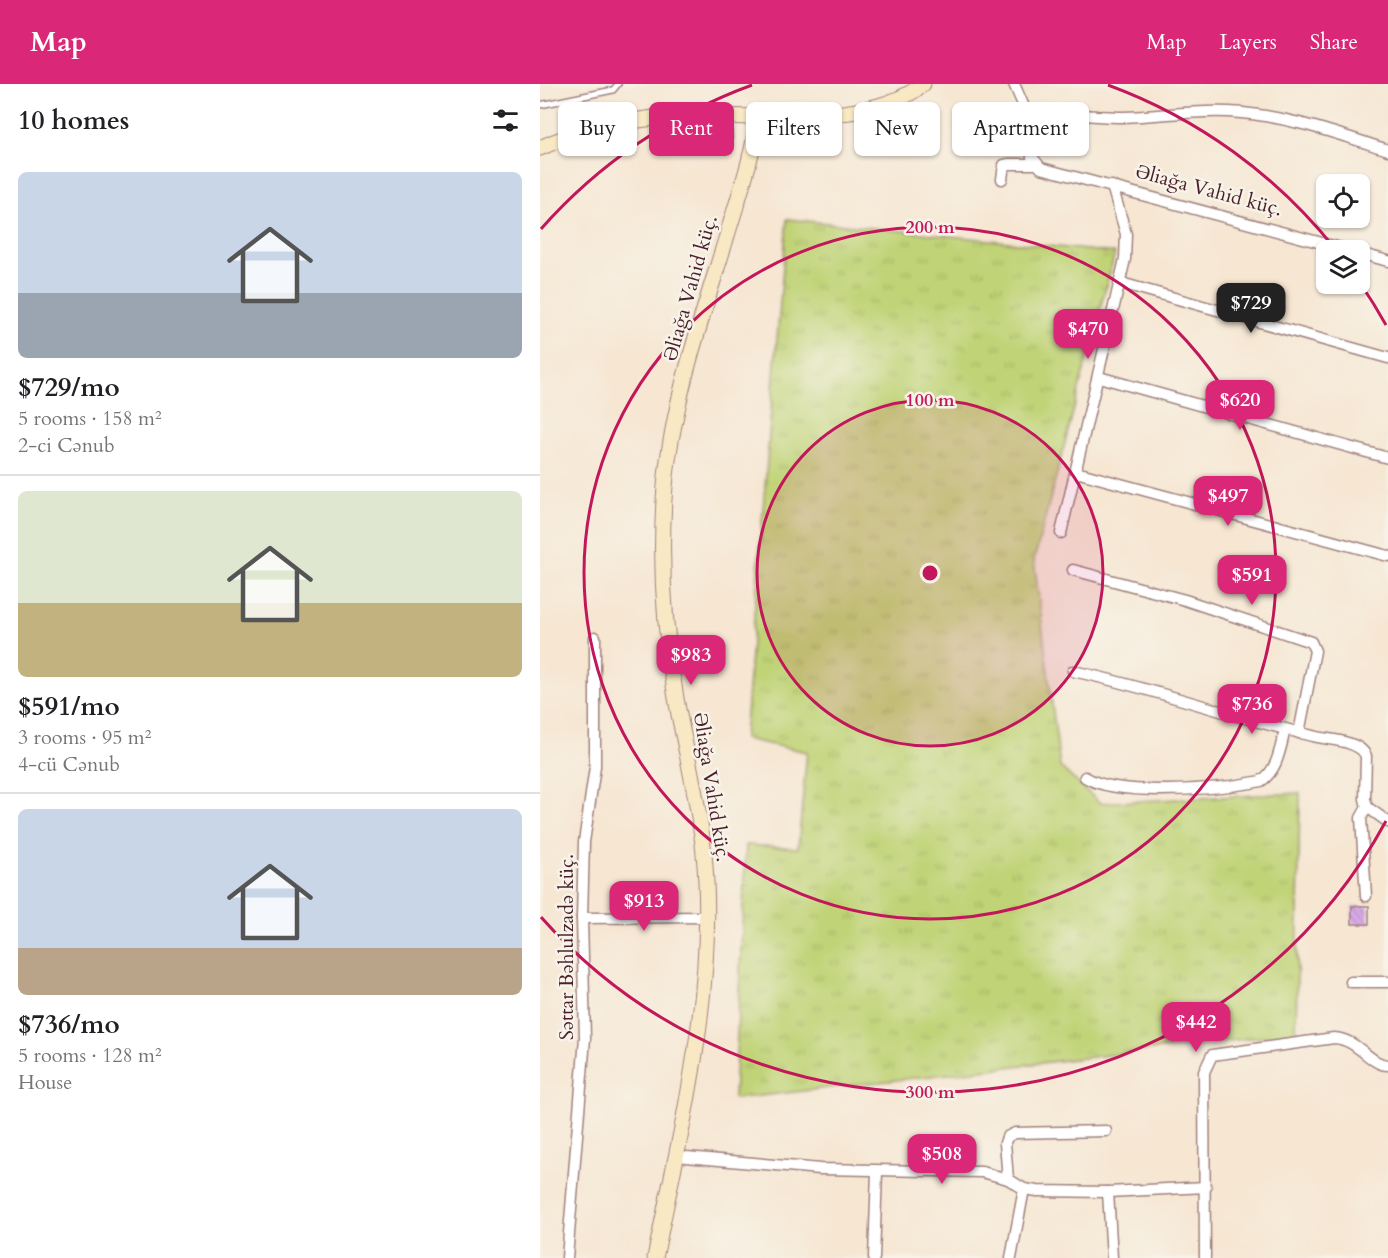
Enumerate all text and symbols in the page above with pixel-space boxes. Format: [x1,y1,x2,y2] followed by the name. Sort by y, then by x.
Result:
[30,23,87,61] text: Map
[1147,28,1187,57] text: Map
[1220,28,1277,57] text: Layers
[1310,28,1358,57] text: Share
[558,102,637,156] chip: Buy
[649,102,734,156] chip: Rent
[746,102,842,156] chip: Filters
[854,102,940,156] chip: New
[952,102,1089,156] chip: Apartment
[18,103,129,138] text: 10 homes
[489,104,522,137] icon: filters
[1133,157,1285,223] street label: Əliağa Vahid küç.
[1316,174,1370,294] map controls
[1316,174,1370,228] button: locate
[216,211,324,319] icon: home
[656,212,724,364] street label: Əliağa Vahid küç.
[905,215,955,240] text: 200 m
[1316,240,1370,294] button: layers
[1215,283,1287,334] pin: $729
[1231,289,1271,316] text: $729
[1052,309,1124,360] pin: $470
[1068,315,1108,342] text: $470
[18,370,120,405] text: $729/mo
[1204,380,1276,431] pin: $620
[1220,386,1260,413] text: $620
[905,388,955,413] text: 100 m
[18,405,162,432] text: 5 rooms · 158 m²
[18,432,115,459] text: 2-ci Cənub
[1192,476,1264,527] pin: $497
[1208,482,1248,509] text: $497
[216,530,324,638] icon: home
[1216,555,1288,606] pin: $591
[1232,561,1272,588] text: $591
[920,563,940,583] centre of rings
[655,635,727,686] pin: $983
[671,641,711,668] text: $983
[1216,684,1288,735] pin: $736
[18,689,120,724] text: $591/mo
[1232,690,1272,717] text: $736
[687,710,737,864] street label: Əliağa Vahid küç.
[18,724,151,751] text: 3 rooms · 95 m²
[18,751,120,778] text: 4-cü Cənub
[216,848,324,956] icon: home
[553,854,580,1040] street label: Səttar Bəhlulzadə küç.
[608,881,680,932] pin: $913
[624,887,664,914] text: $913
[1160,1002,1232,1053] pin: $442
[18,1007,120,1042] text: $736/mo
[1176,1008,1216,1035] text: $442
[18,1042,162,1069] text: 5 rooms · 128 m²
[18,1069,72,1096] text: House
[905,1080,955,1105] text: 300 m
[906,1134,978,1185] pin: $508
[922,1140,962,1167] text: $508

